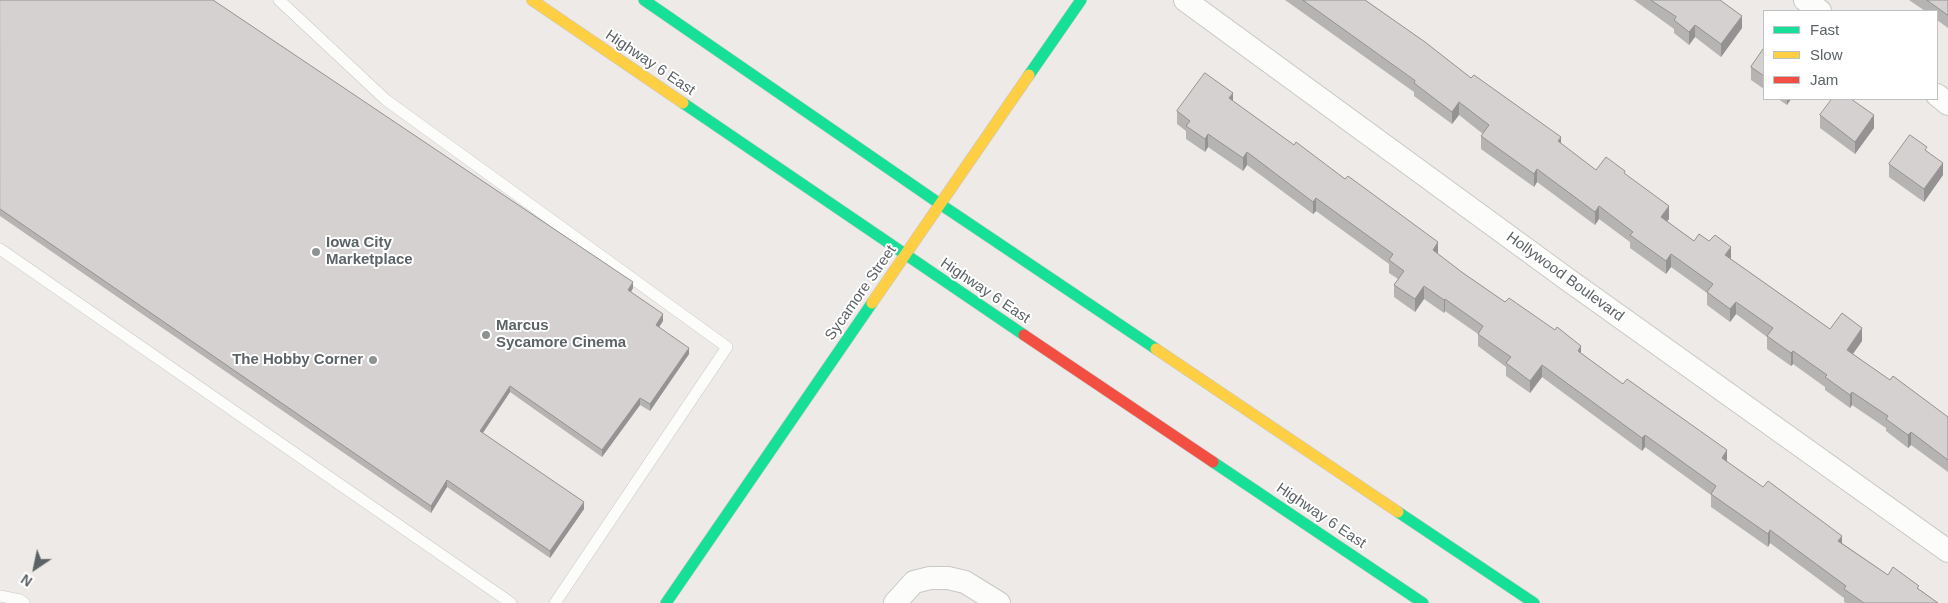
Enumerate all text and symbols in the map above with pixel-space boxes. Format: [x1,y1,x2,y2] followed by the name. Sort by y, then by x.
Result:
[1763,10,1938,100] legend
[1810,21,1839,38] text: Fast
[602,26,698,100] street label: Highway 6 East
[1810,46,1843,63] text: Slow
[1810,71,1838,88] text: Jam
[1503,228,1627,326] street label: Hollywood Boulevard
[326,234,413,269] place label: Iowa City Marketplace
[822,242,900,344] street label: Sycamore Street
[310,246,322,258] marker: Iowa City Marketplace
[937,254,1033,328] street label: Highway 6 East
[496,317,626,352] place label: Marcus Sycamore Cinema
[480,329,492,341] marker: Marcus Sycamore Cinema
[232,351,363,369] place label: The Hobby Corner
[367,354,379,366] marker: The Hobby Corner
[1273,479,1369,553] street label: Highway 6 East
[10,543,60,593] north arrow
[18,571,35,590] text: N

